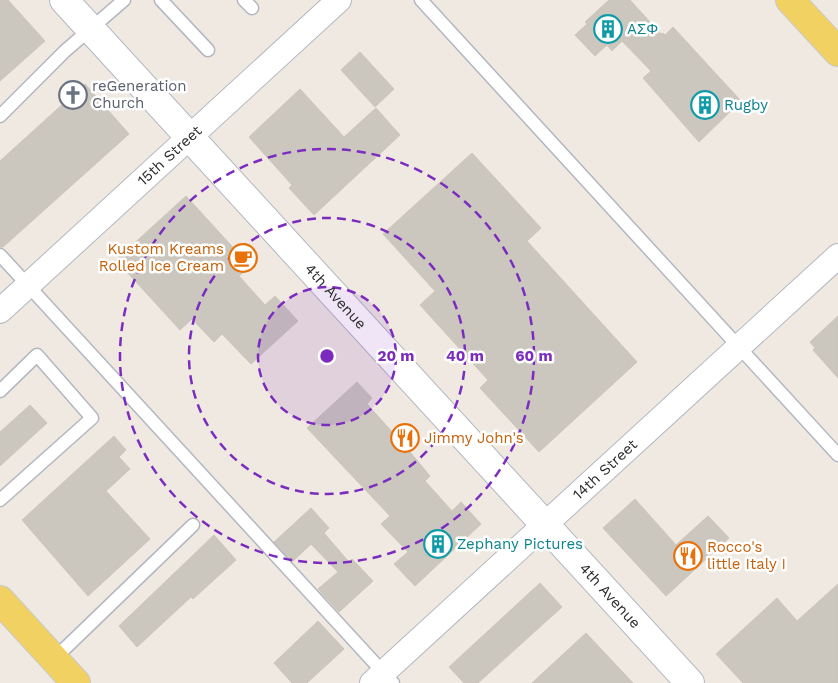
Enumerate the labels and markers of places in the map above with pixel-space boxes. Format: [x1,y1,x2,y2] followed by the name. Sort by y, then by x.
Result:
[593,14,623,44] building icon: AΣΦ
[627,20,658,38] place label: AΣΦ
[92,77,187,112] place label: reGeneration Church
[58,80,88,110] church icon: reGeneration Church
[690,90,720,120] building icon: Rugby
[724,96,768,114] place label: Rugby
[99,240,224,275] place label: Kustom Kreams Rolled Ice Cream
[228,243,258,273] cafe icon: Kustom Kreams Rolled Ice Cream
[318,347,336,365] centre of rings
[390,423,420,453] restaurant icon: Jimmy John's
[424,429,524,447] place label: Jimmy John's
[423,529,453,559] building icon: Zephany Pictures
[457,535,583,553] place label: Zephany Pictures
[707,538,786,573] place label: Rocco's little Italy I
[673,541,703,571] restaurant icon: Rocco's little Italy I

